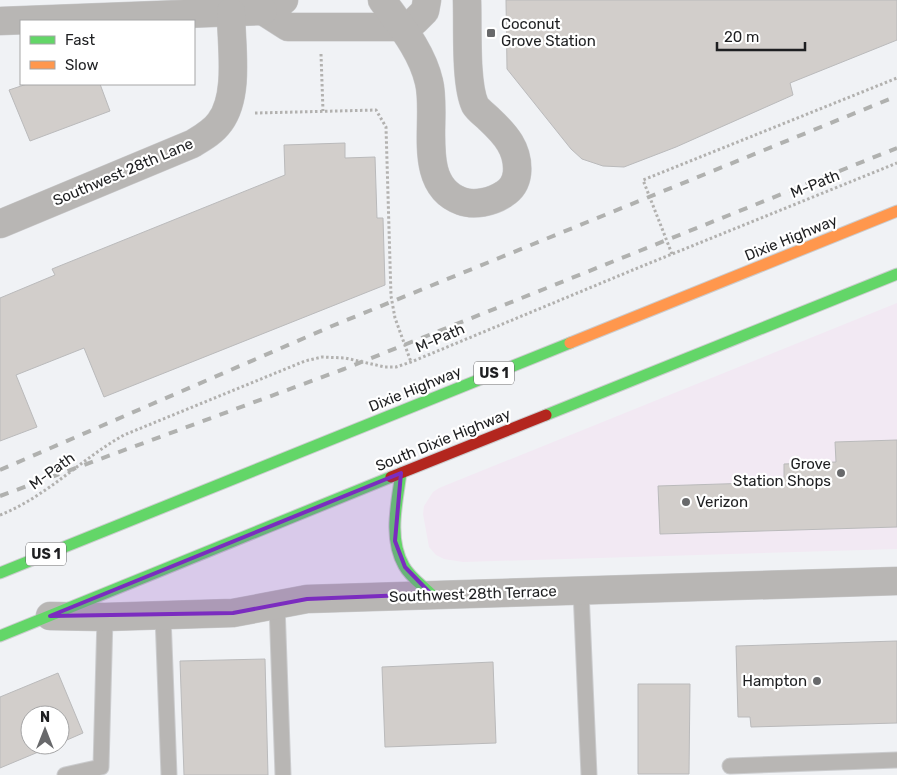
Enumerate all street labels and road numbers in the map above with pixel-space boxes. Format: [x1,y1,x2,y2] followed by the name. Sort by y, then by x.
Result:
[50,134,196,210] street label: Southwest 28th Lane
[788,166,842,202] street label: M-Path
[742,211,840,265] street label: Dixie Highway
[413,320,467,356] street label: M-Path
[366,362,464,416] street label: Dixie Highway
[474,362,514,384] road number: US 1
[373,405,513,475] street label: South Dixie Highway
[26,449,78,493] street label: M-Path
[26,542,66,566] road number: US 1
[389,582,557,606] street label: Southwest 28th Terrace

